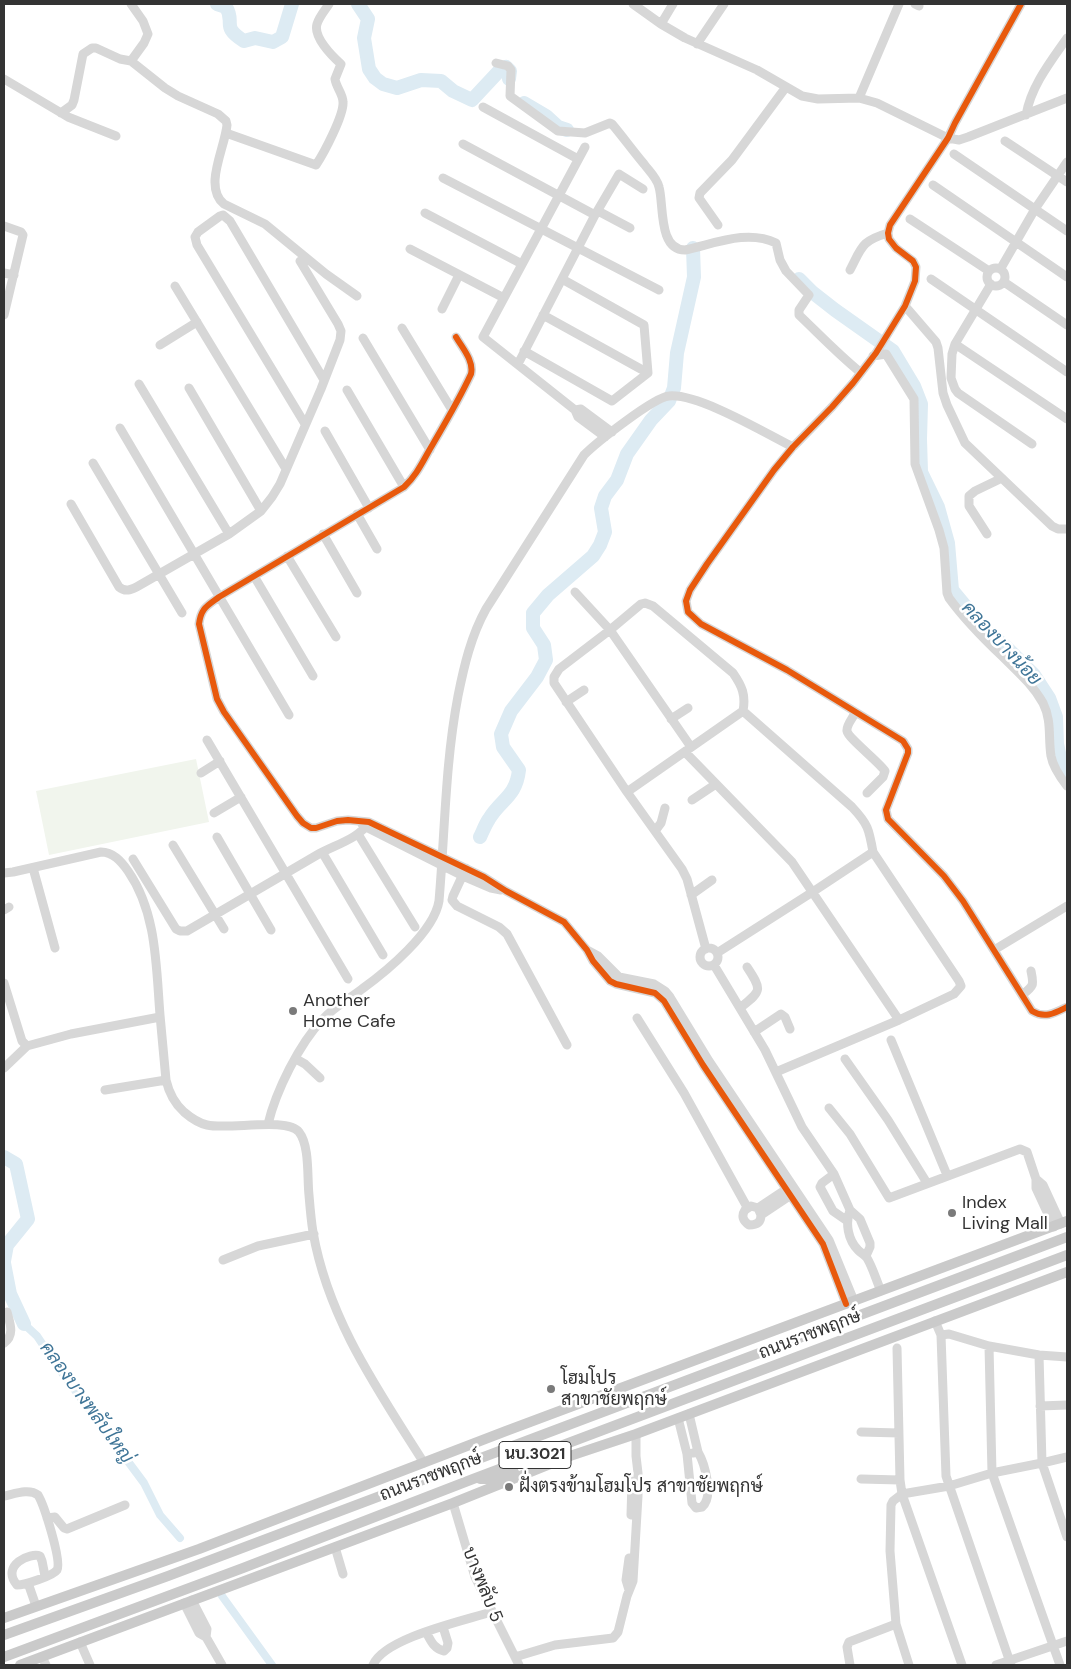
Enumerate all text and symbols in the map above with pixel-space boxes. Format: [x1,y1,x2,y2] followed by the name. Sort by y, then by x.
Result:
[956,597,1046,691] water label: คลองบางน้อย
[303,990,396,1032] place label: Another Home Cafe
[287,1005,299,1017] marker: Another Home Cafe
[962,1192,1048,1234] place label: Index Living Mall
[946,1207,958,1219] marker: Index Living Mall
[756,1306,864,1364] street label: ถนนราชพฤกษ์
[34,1338,138,1468] water label: คลองบางพลับใหญ่
[561,1368,667,1410] place label: โฮมโปร สาขาชัยพฤกษ์
[545,1383,557,1395] marker: โฮมโปร สาขาชัยพฤกษ์
[499,1442,571,1468] road number: นบ.3021
[377,1448,485,1506] street label: ถนนราชพฤกษ์
[519,1476,763,1498] place label: ฝั่งตรงข้ามโฮมโปร สาขาชัยพฤกษ์
[503,1481,515,1493] marker: ฝั่งตรงข้ามโฮมโปร สาขาชัยพฤกษ์
[457,1544,507,1626] street label: บางพลับ 5

